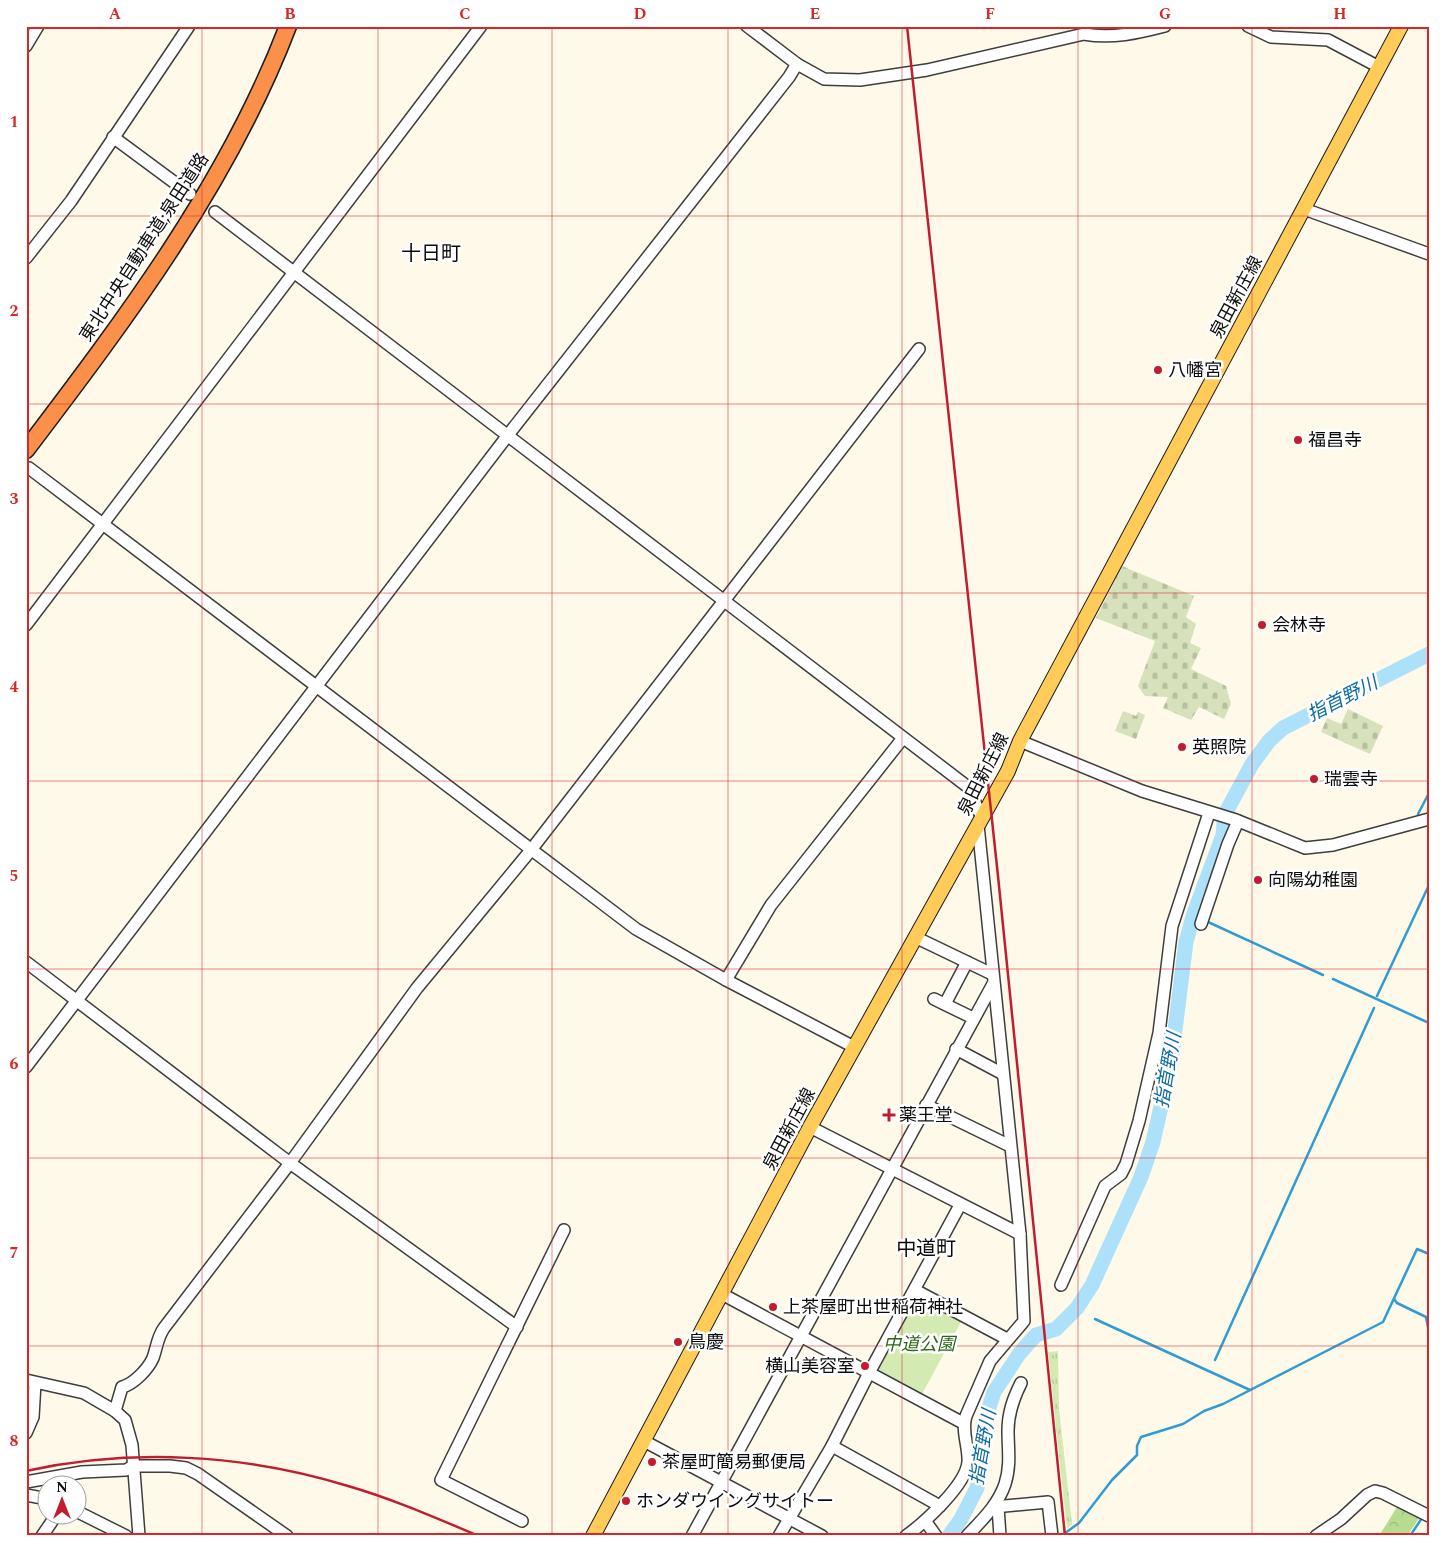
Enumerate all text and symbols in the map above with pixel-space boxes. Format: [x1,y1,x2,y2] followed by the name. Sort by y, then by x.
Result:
[109,2,122,26] text: A
[284,2,296,26] text: B
[459,2,471,26] text: C
[634,2,647,26] text: D
[810,2,820,26] text: E
[985,2,995,26] text: F
[1159,2,1171,26] text: G
[1333,2,1347,26] text: H
[10,110,18,134] text: 1
[73,147,216,347] street label: 東北中央自動車道;泉田道路
[401,239,461,269] district label: 十日町
[1203,251,1269,343] street label: 泉田新庄線
[10,299,19,323] text: 2
[1168,357,1222,384] place label: 八幡宮
[1152,364,1164,376] marker: 八幡宮
[1308,427,1362,454] place label: 福昌寺
[1292,434,1304,446] marker: 福昌寺
[10,487,19,511] text: 3
[1272,612,1326,639] place label: 会林寺
[1256,619,1268,631] marker: 会林寺
[1302,668,1385,730] water label: 指首野川
[10,675,19,699] text: 4
[951,728,1016,820] street label: 泉田新庄線
[1192,734,1246,761] place label: 英照院
[1176,741,1188,753] marker: 英照院
[1324,766,1378,793] place label: 瑞雲寺
[1308,773,1320,785] marker: 瑞雲寺
[10,864,18,888] text: 5
[1268,867,1358,894] place label: 向陽幼稚園
[1252,874,1264,886] marker: 向陽幼稚園
[1148,1028,1190,1110] water label: 指首野川
[10,1052,19,1076] text: 6
[756,1083,822,1175] street label: 泉田新庄線
[899,1102,953,1129] place label: 薬王堂
[883,1109,895,1121] marker: 薬王堂
[896,1234,956,1264] district label: 中道町
[10,1241,19,1265] text: 7
[783,1294,963,1321] place label: 上茶屋町出世稲荷神社
[767,1301,779,1313] marker: 上茶屋町出世稲荷神社
[688,1329,724,1356] place label: 鳥慶
[883,1331,958,1358] park label: 中道公園
[672,1336,684,1348] marker: 鳥慶
[765,1353,855,1380] place label: 横山美容室
[859,1360,871,1372] marker: 横山美容室
[963,1405,1005,1487] water label: 指首野川
[10,1429,19,1453] text: 8
[662,1449,806,1476] place label: 茶屋町簡易郵便局
[646,1456,658,1468] marker: 茶屋町簡易郵便局
[38,1474,88,1524] north arrow
[56,1477,68,1498] text: N
[636,1488,834,1515] place label: ホンダウイングサイトー
[620,1495,632,1507] marker: ホンダウイングサイトー

